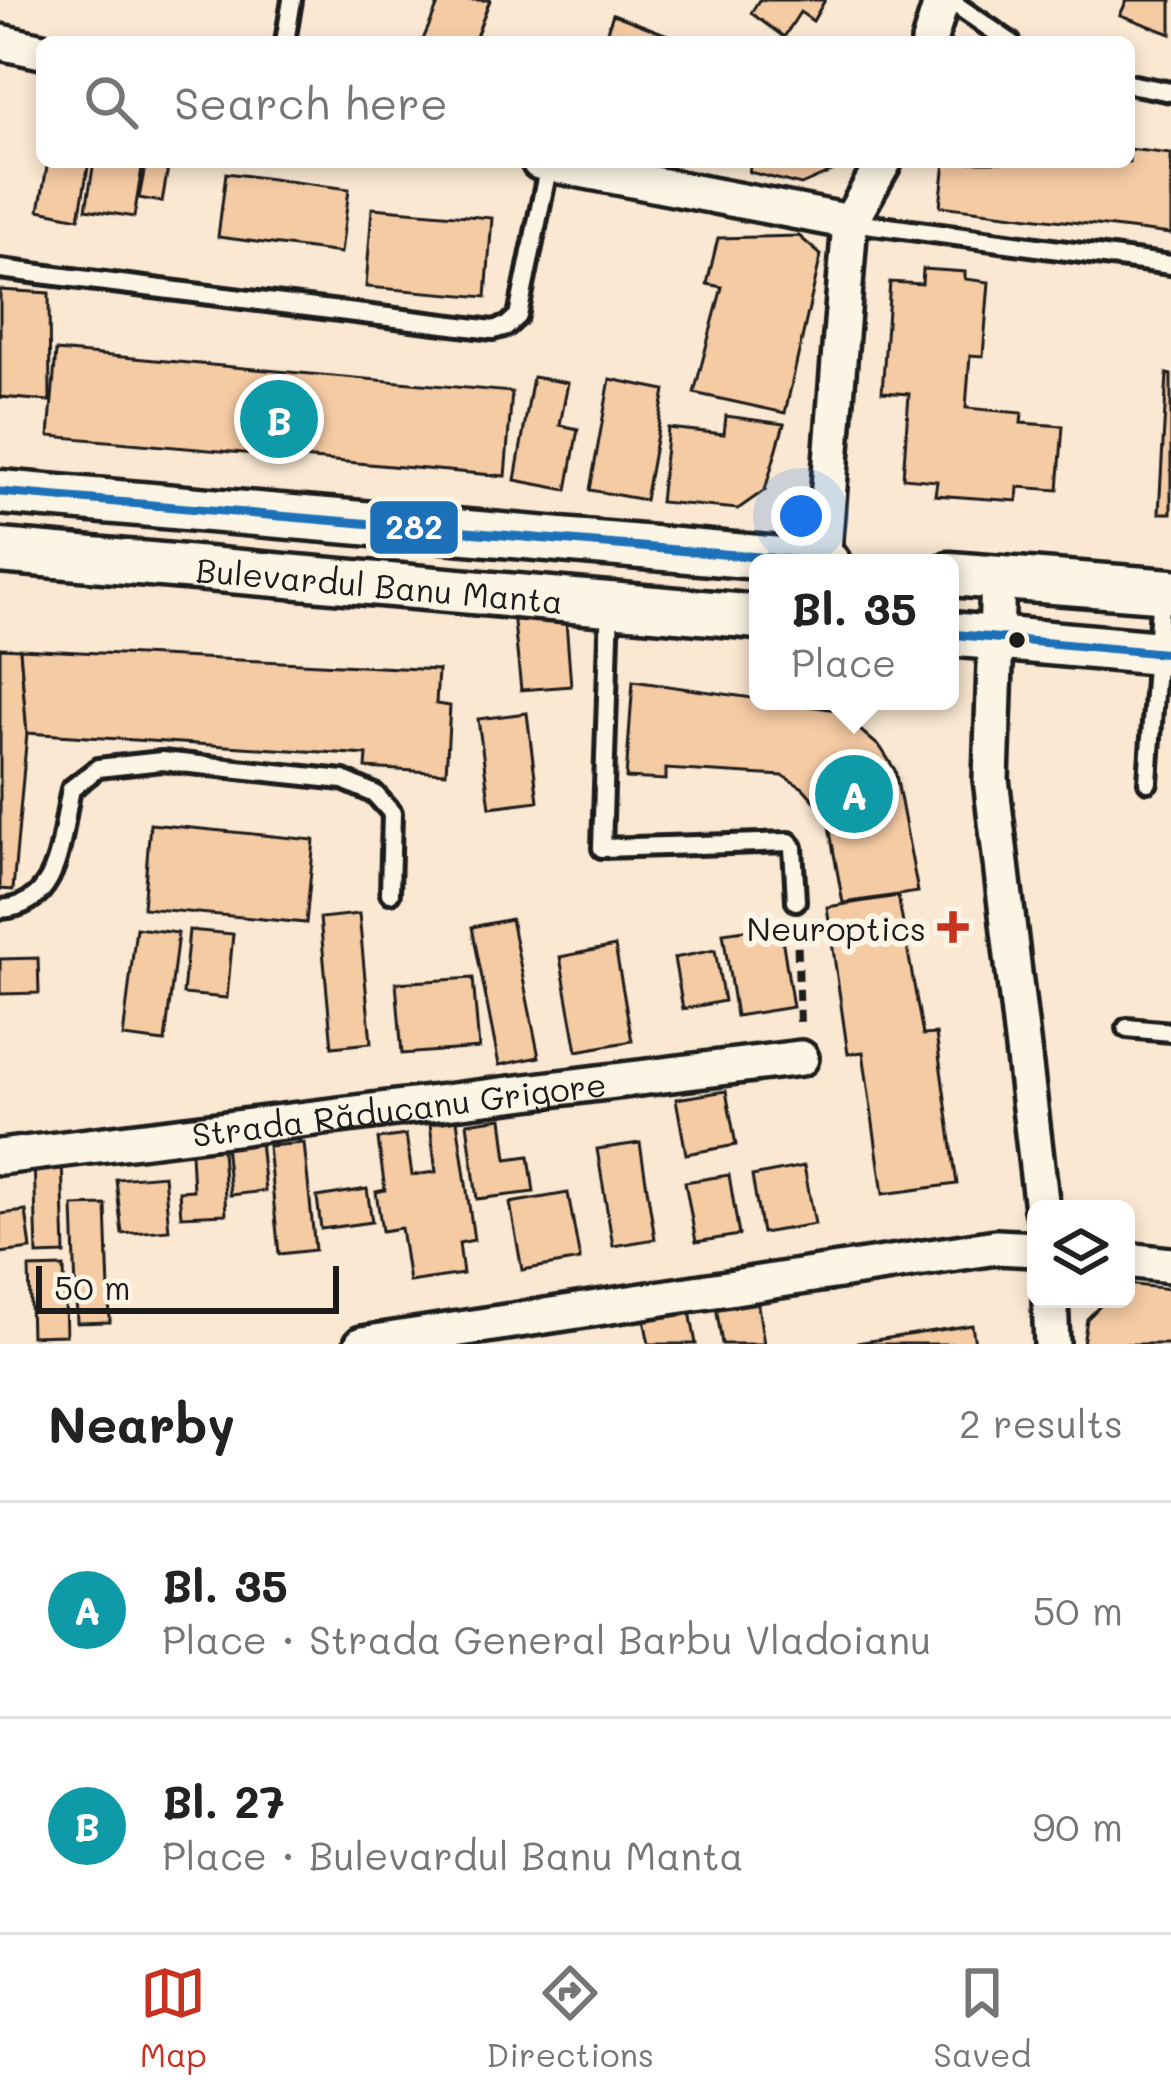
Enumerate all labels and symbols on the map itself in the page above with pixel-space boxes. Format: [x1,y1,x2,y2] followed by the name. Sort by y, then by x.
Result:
[240,374,318,464] pin: B
[771,486,831,546] your location
[368,499,460,556] line badge: 282
[385,504,443,547] text: 282
[194,547,565,621] street label: Bulevardul Banu Manta
[1006,629,1028,651] unlabelled marker
[815,749,893,839] pin: A
[747,906,926,949] place label: Neuroptics
[937,911,969,943] marker: Neuroptics
[189,1061,608,1155] street label: Strada Răducanu Grigore
[36,1260,339,1313] scale bar

